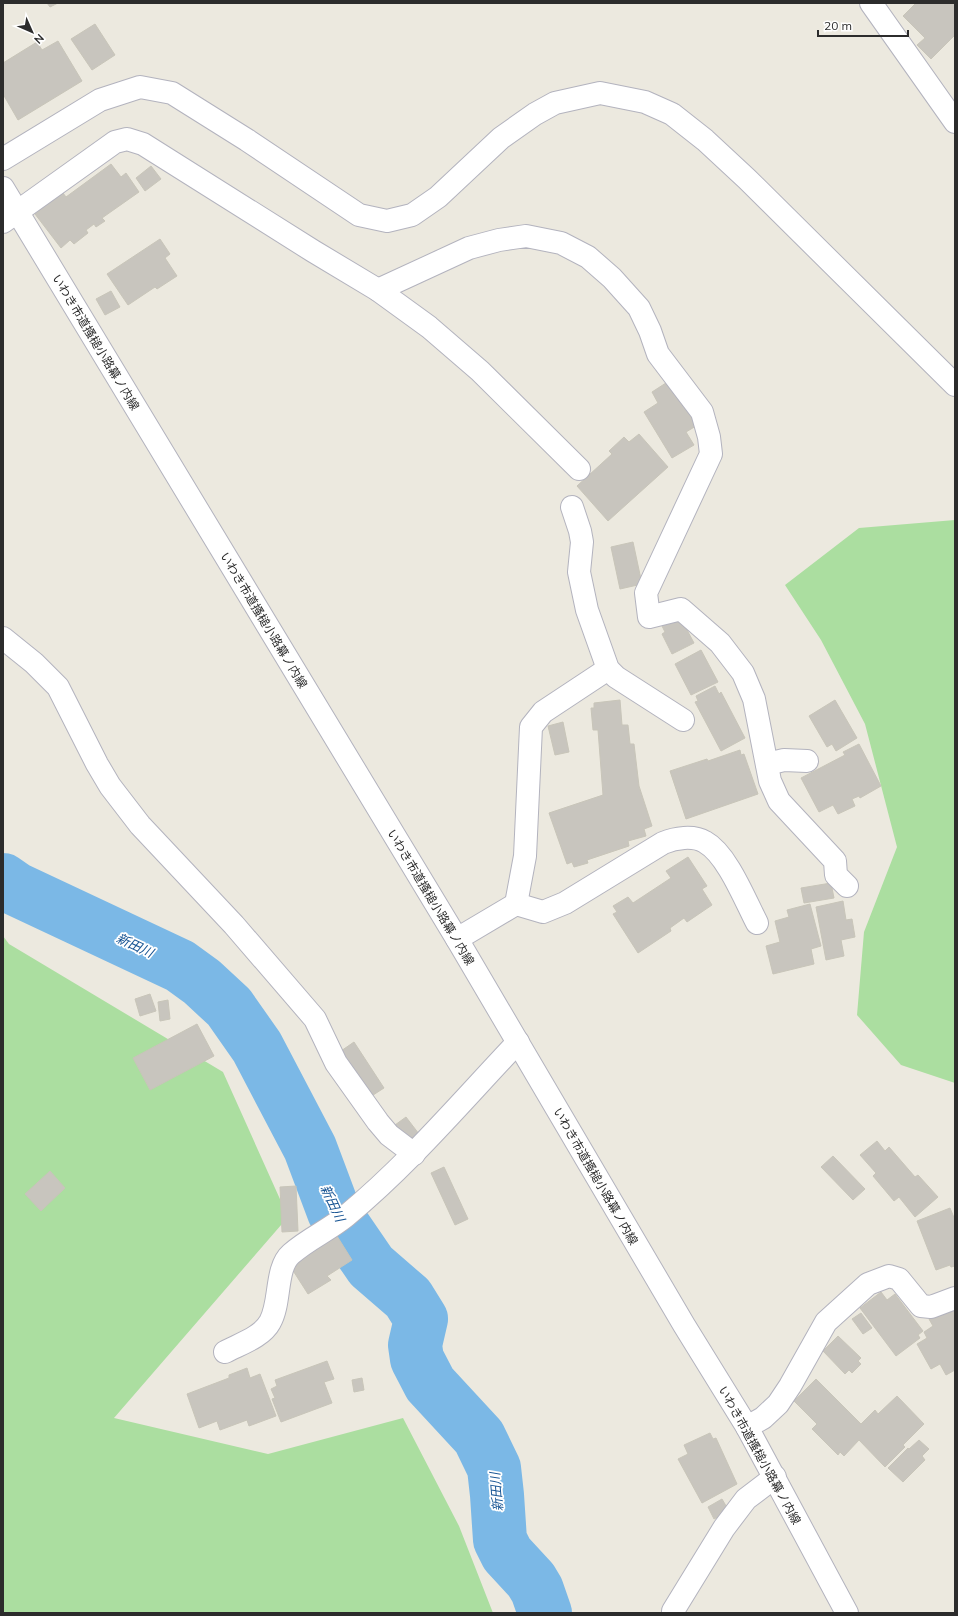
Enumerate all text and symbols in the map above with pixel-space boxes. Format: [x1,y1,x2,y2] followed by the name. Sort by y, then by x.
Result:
[12,12,52,52] north arrow
[818,12,908,38] scale bar
[824,18,852,33] text: 20 m
[31,31,47,47] text: N
[49,271,143,413] street label: いわき市道搔槌小路幕ノ内線
[217,549,311,691] street label: いわき市道搔槌小路幕ノ内線
[384,826,478,968] street label: いわき市道搔槌小路幕ノ内線
[114,930,158,961] water label: 新田川
[551,1105,641,1247] street label: いわき市道搔槌小路幕ノ内線
[318,1182,349,1226] water label: 新田川
[716,1383,804,1527] street label: いわき市道搔槌小路幕ノ内線
[486,1470,506,1512] water label: 新田川

